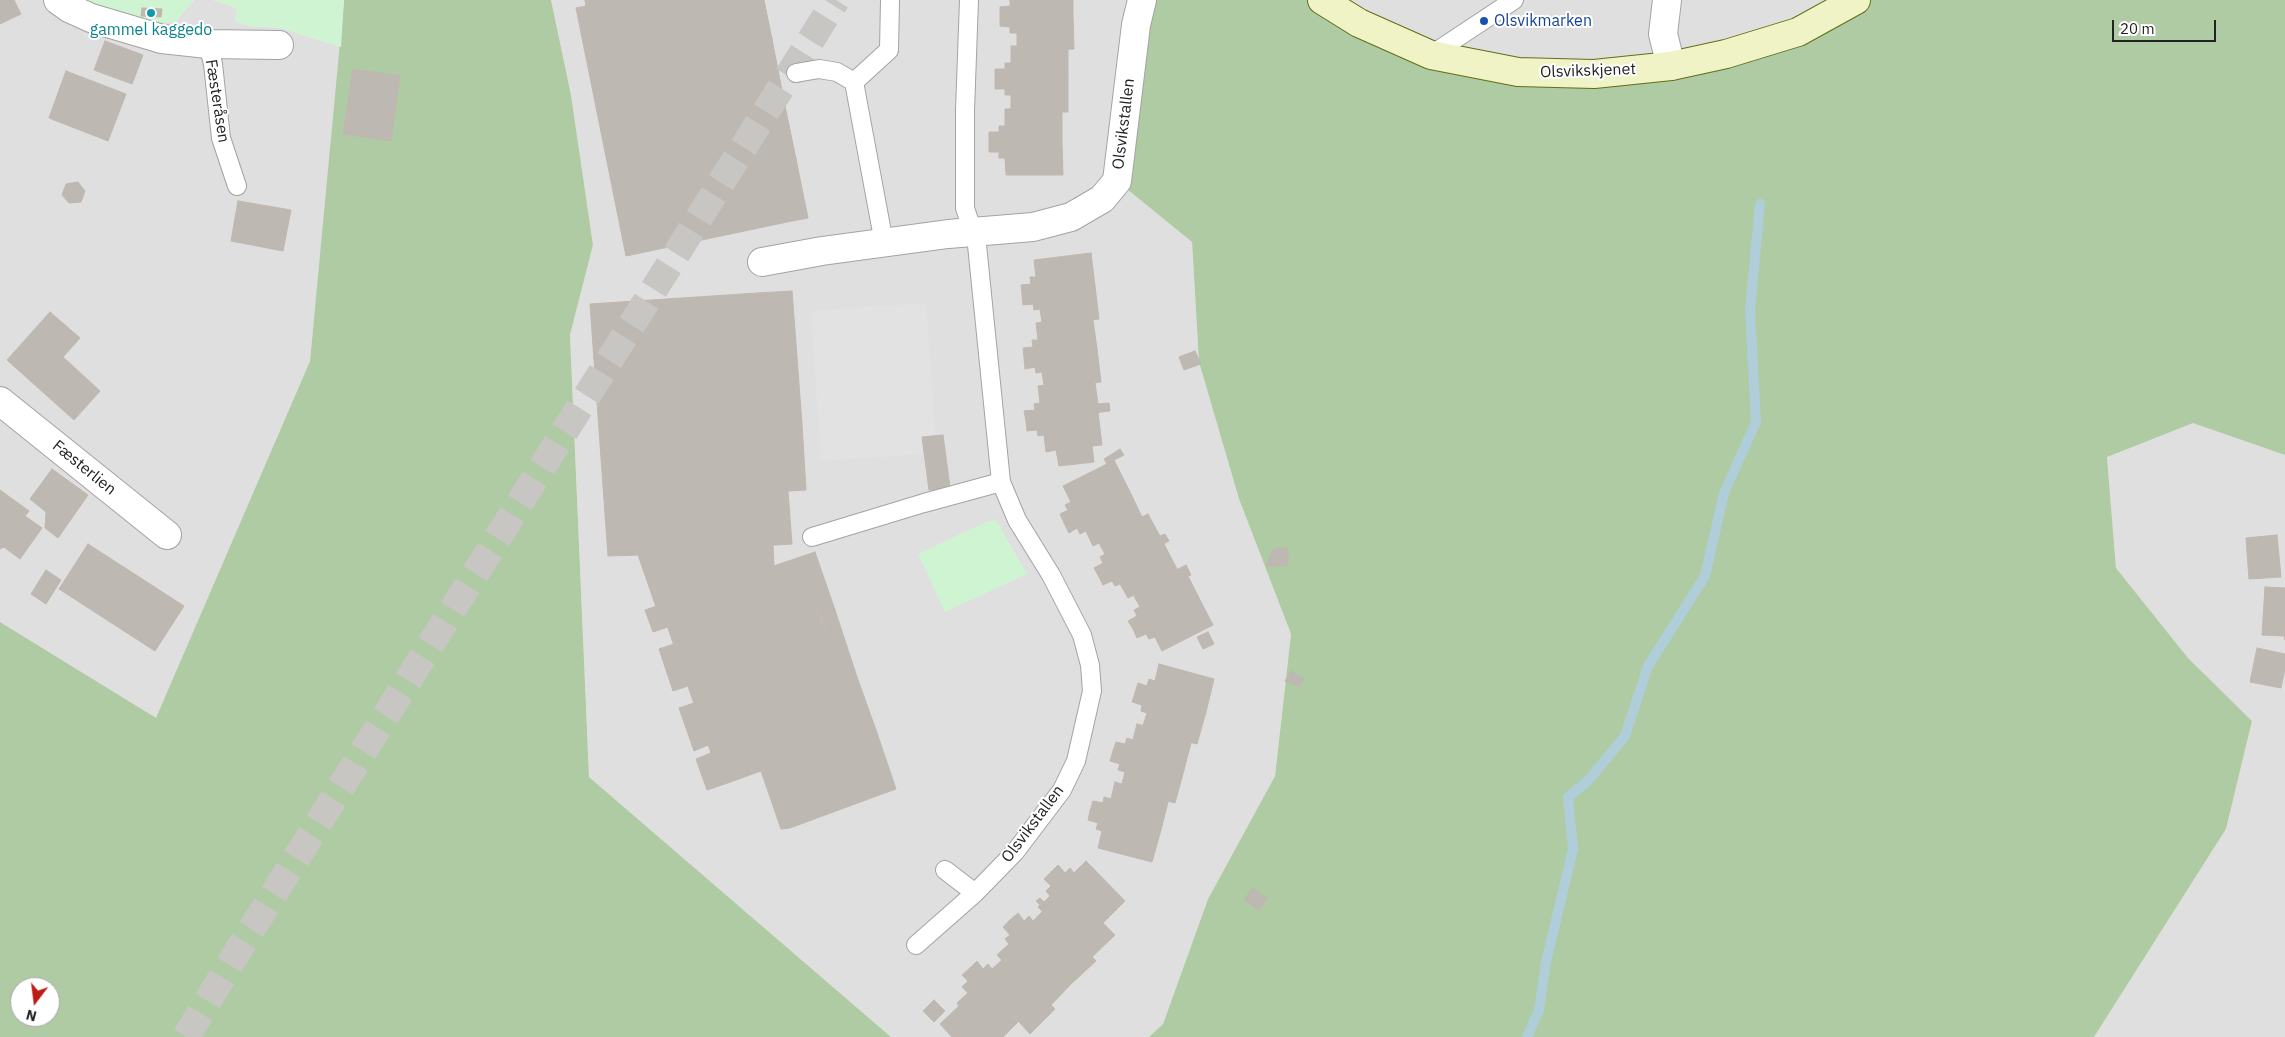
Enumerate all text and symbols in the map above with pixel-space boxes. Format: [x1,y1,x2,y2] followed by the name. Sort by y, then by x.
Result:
[145,7,157,19] marker: gammel kaggedo
[2115,10,2219,42] scale bar
[1494,11,1592,31] place label: Olsvikmarken
[1478,15,1490,27] marker: Olsvikmarken
[2120,19,2155,38] text: 20 m
[90,20,212,40] place label: gammel kaggedo
[201,58,233,144] street label: Fæsteråsen
[1540,60,1636,82] street label: Olsvikskjenet
[1109,77,1139,171] street label: Olsvikstallen
[48,437,120,499] street label: Fæsterlien
[998,782,1068,866] street label: Olsvikstallen
[10,977,60,1027] north arrow
[24,1006,39,1026] text: N

